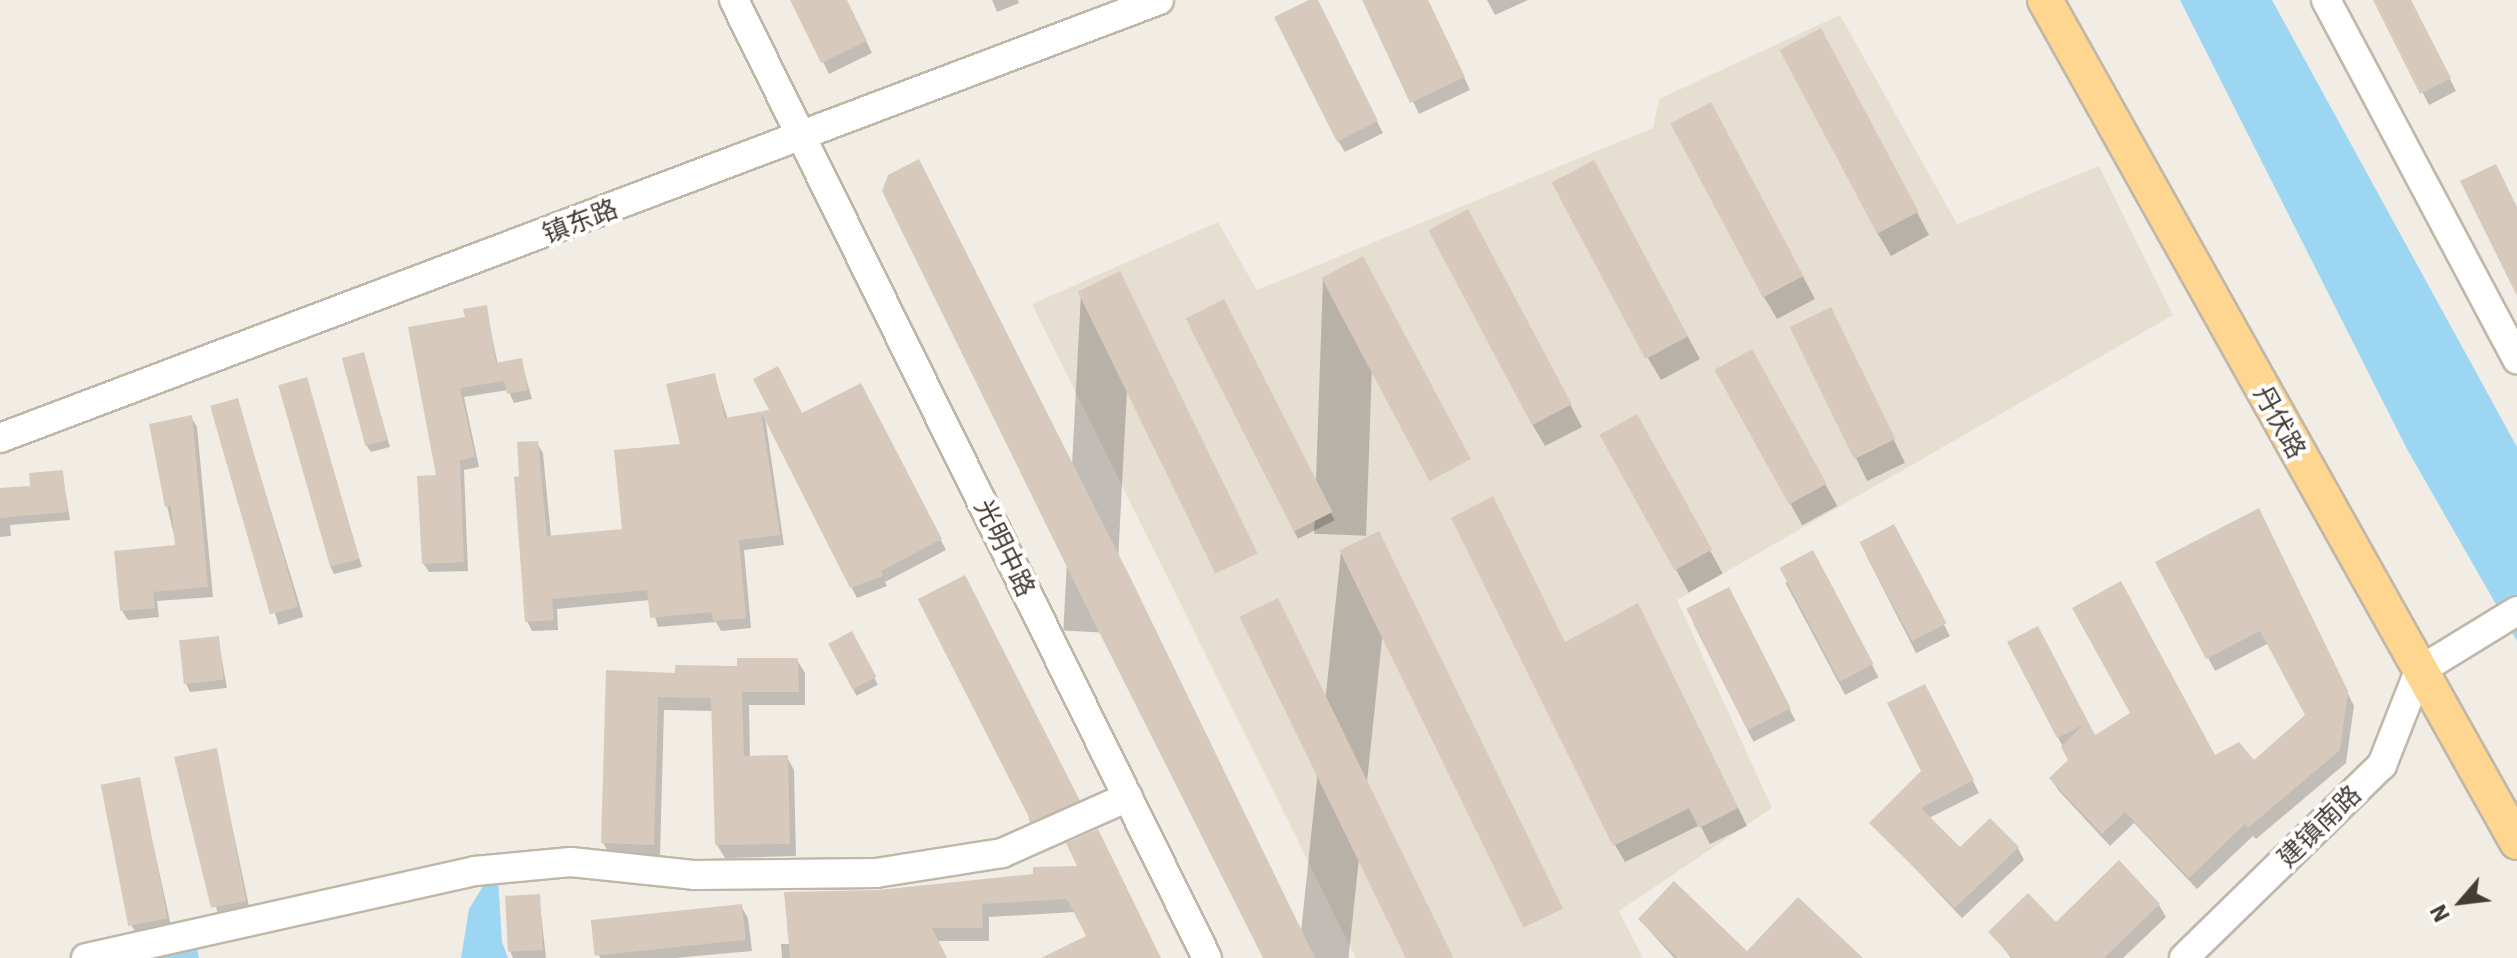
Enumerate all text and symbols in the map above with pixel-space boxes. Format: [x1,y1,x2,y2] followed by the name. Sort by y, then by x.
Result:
[538,192,622,250] street label: 镇东路
[2247,380,2313,464] street label: 丹伏路
[968,494,1042,602] street label: 光明中路
[2271,779,2367,873] street label: 建镇南路
[2421,862,2501,942] north arrow
[2423,900,2456,927] text: N

